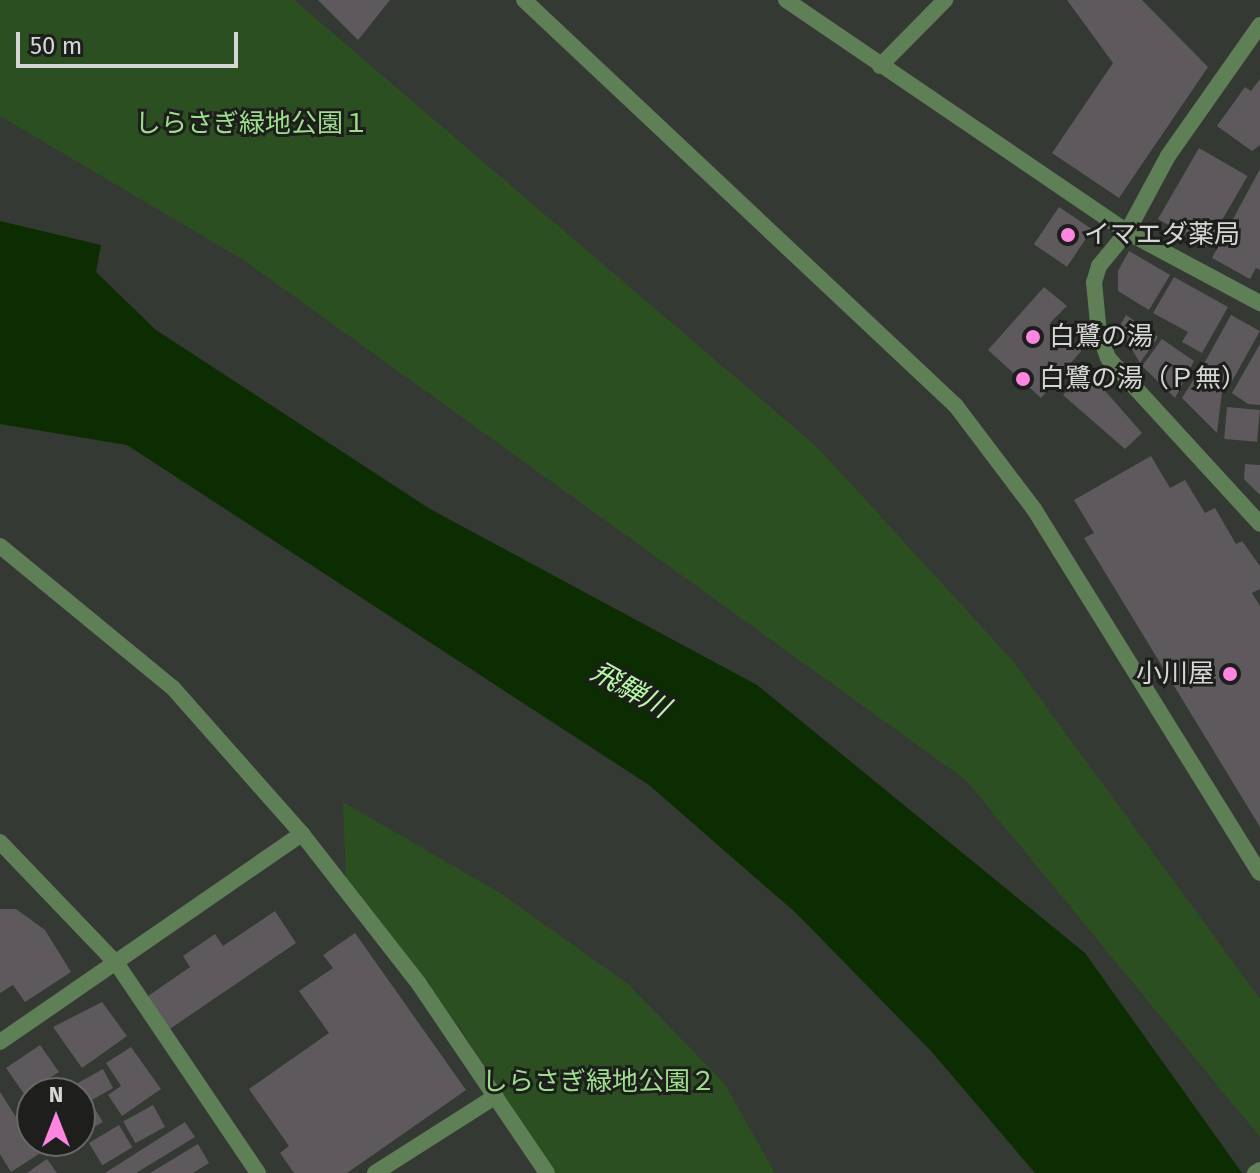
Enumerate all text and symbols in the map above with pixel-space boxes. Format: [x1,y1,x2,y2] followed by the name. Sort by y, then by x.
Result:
[20,16,242,66] scale bar
[30,32,82,60] text: 50 m
[135,108,369,140] park label: しらさぎ緑地公園１
[1084,219,1240,251] place label: イマエダ薬局
[1059,226,1077,244] marker: イマエダ薬局
[1049,321,1153,353] place label: 白鷺の湯
[1024,328,1042,346] marker: 白鷺の湯
[1039,363,1247,395] place label: 白鷺の湯（Ｐ無）
[1014,370,1032,388] marker: 白鷺の湯（Ｐ無）
[585,655,675,725] water label: 飛騨川
[1136,658,1214,690] place label: 小川屋
[1221,665,1239,683] marker: 小川屋
[482,1066,716,1098] park label: しらさぎ緑地公園２
[16,1077,96,1157] north arrow
[49,1081,63,1108] text: N

